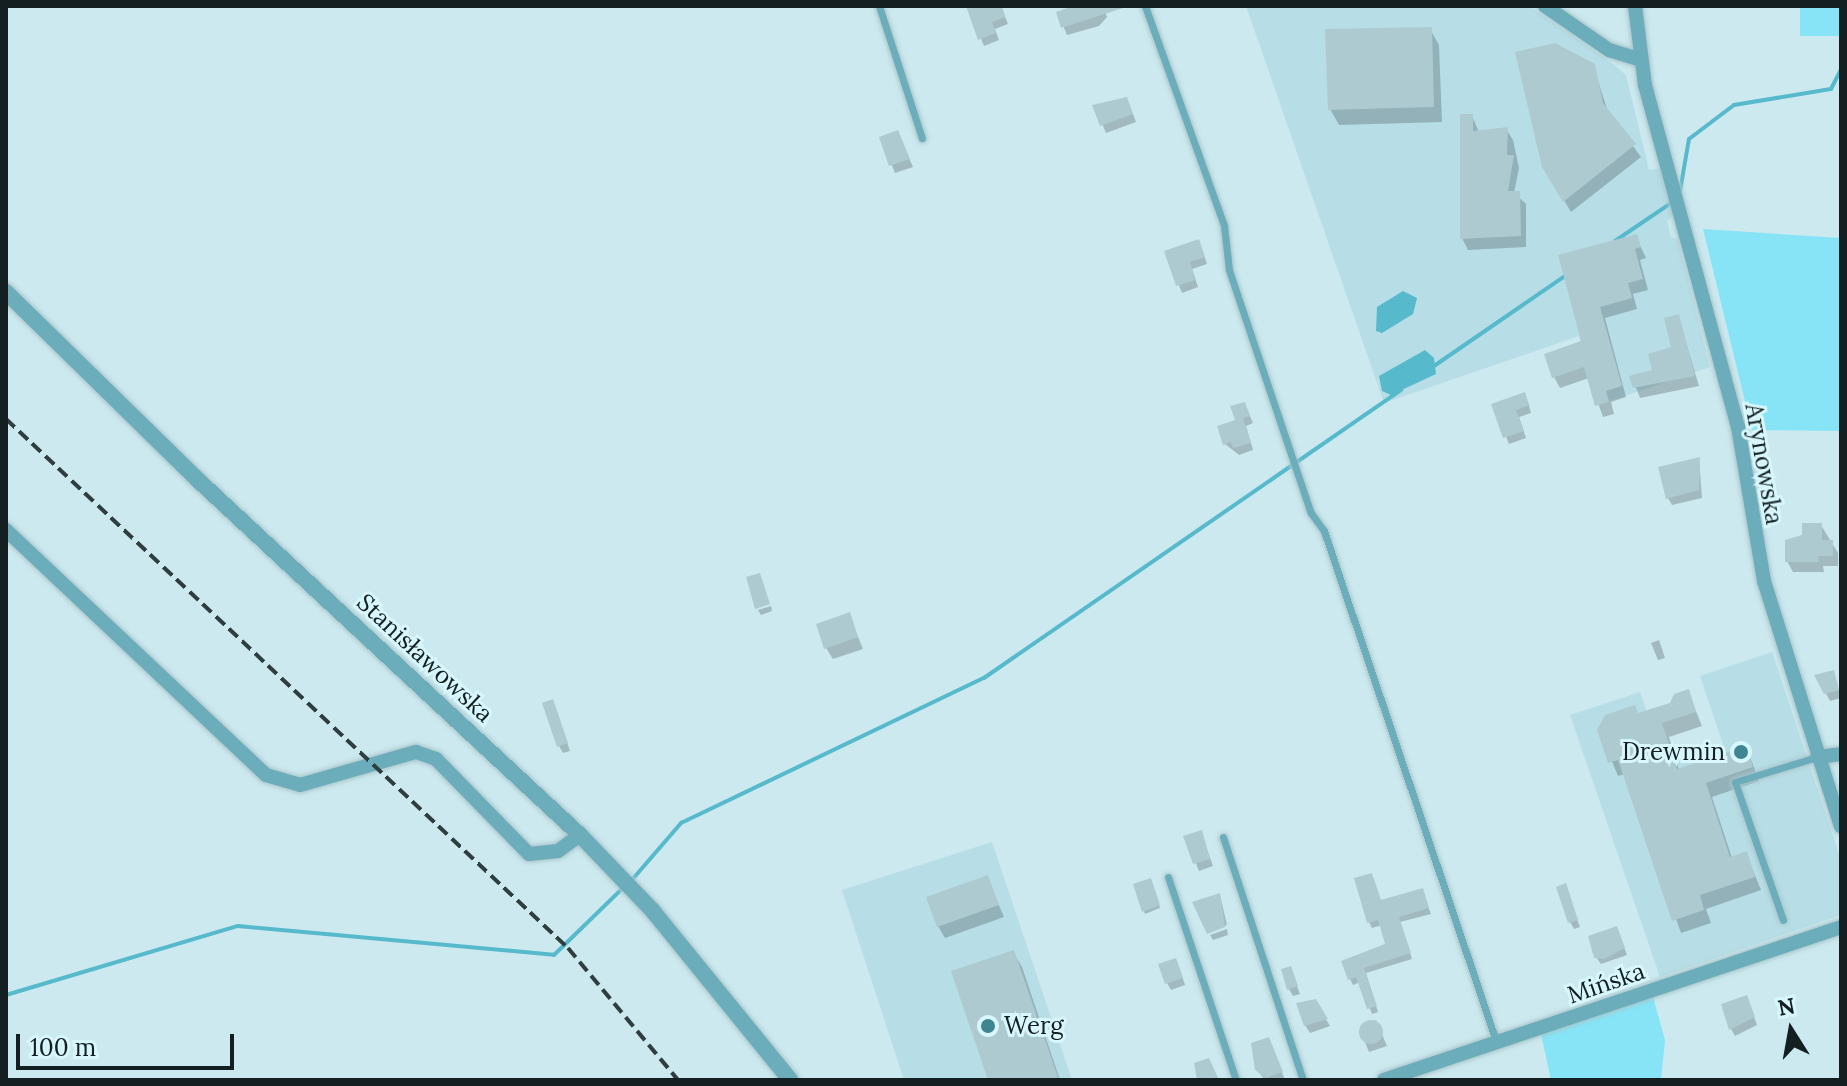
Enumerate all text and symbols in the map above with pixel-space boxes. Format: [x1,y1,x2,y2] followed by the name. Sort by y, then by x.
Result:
[1739,401,1789,527] street label: Arynowska
[351,588,499,728] street label: Stanisławowska
[1622,738,1725,766] place label: Drewmin
[1732,743,1750,761] marker: Drewmin
[1564,956,1648,1010] street label: Mińska
[1751,990,1831,1070] north arrow
[1775,991,1797,1022] text: N
[1004,1012,1063,1040] place label: Werg
[979,1017,997,1035] marker: Werg
[20,1018,238,1068] scale bar
[30,1032,96,1063] text: 100 m

